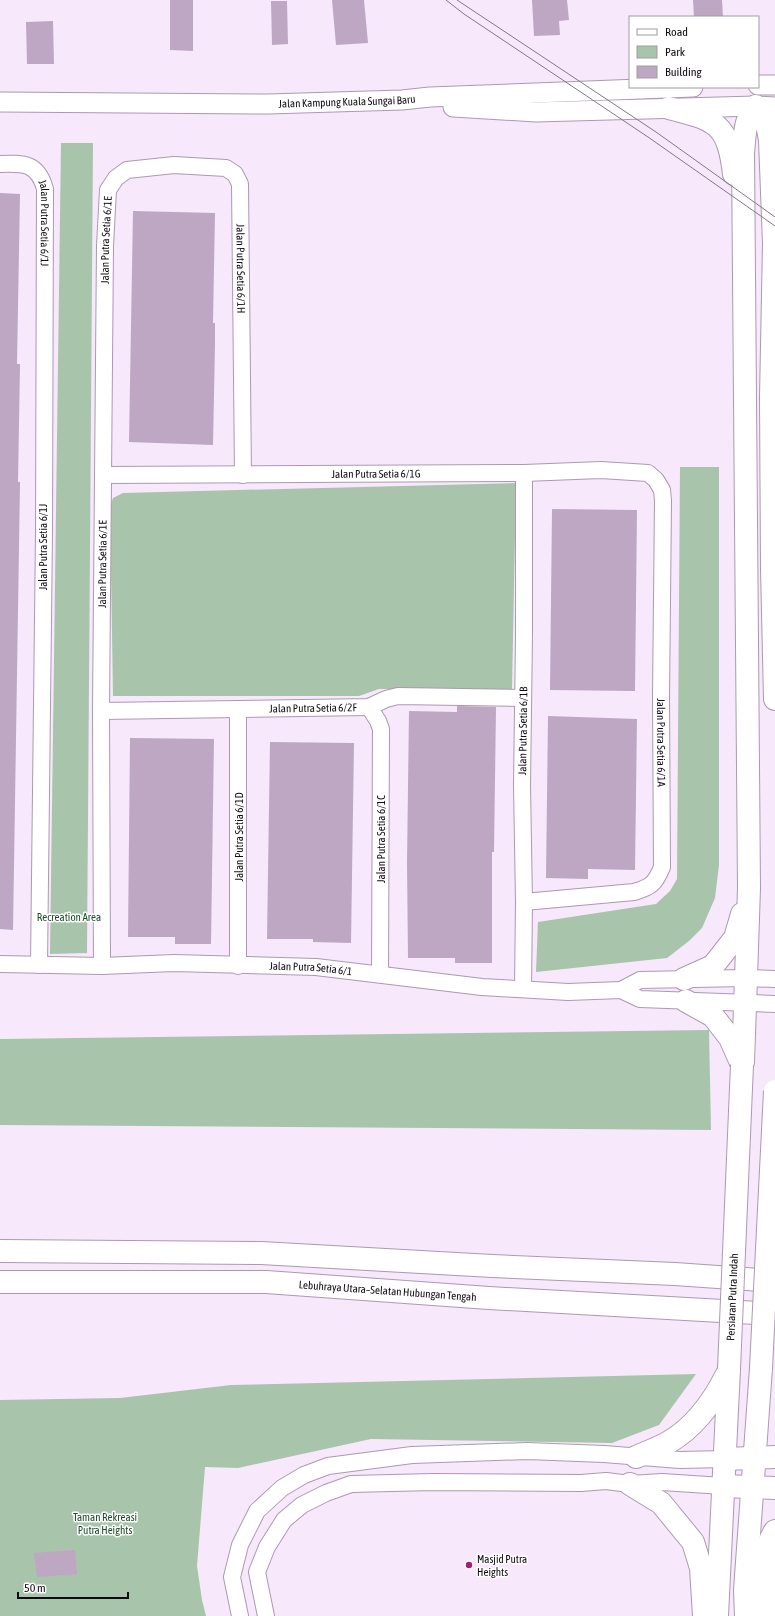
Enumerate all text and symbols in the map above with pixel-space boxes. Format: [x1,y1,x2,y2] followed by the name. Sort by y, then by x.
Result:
[629,16,759,88] legend
[665,25,688,39] text: Road
[665,45,686,59] text: Park
[665,65,703,79] text: Building
[278,93,416,110] street label: Jalan Kampung Kuala Sungai Baru
[36,178,51,266] street label: Jalan Putra Setia 6/1J
[99,196,114,284] street label: Jalan Putra Setia 6/1E
[234,224,247,313] street label: Jalan Putra Setia 6/1H
[331,467,421,480] street label: Jalan Putra Setia 6/1G
[37,504,49,590] street label: Jalan Putra Setia 6/1J
[96,520,109,608] street label: Jalan Putra Setia 6/1E
[516,686,529,775] street label: Jalan Putra Setia 6/1B
[655,698,668,787] street label: Jalan Putra Setia 6/1A
[269,701,357,714] street label: Jalan Putra Setia 6/2F
[233,792,245,882] street label: Jalan Putra Setia 6/1D
[375,795,387,883] street label: Jalan Putra Setia 6/1C
[37,911,101,923] park label: Recreation Area
[269,960,353,977] street label: Jalan Putra Setia 6/1
[724,1253,740,1341] street label: Persiaran Putra Indah
[298,1278,477,1303] street label: Lebuhraya Utara–Selatan Hubungan Tengah
[73,1511,137,1536] park label: Taman Rekreasi Putra Heights
[477,1553,527,1578] place label: Masjid Putra Heights
[464,1560,474,1570] marker: Masjid Putra Heights
[18,1574,128,1600] scale bar
[24,1581,46,1595] text: 50 m

